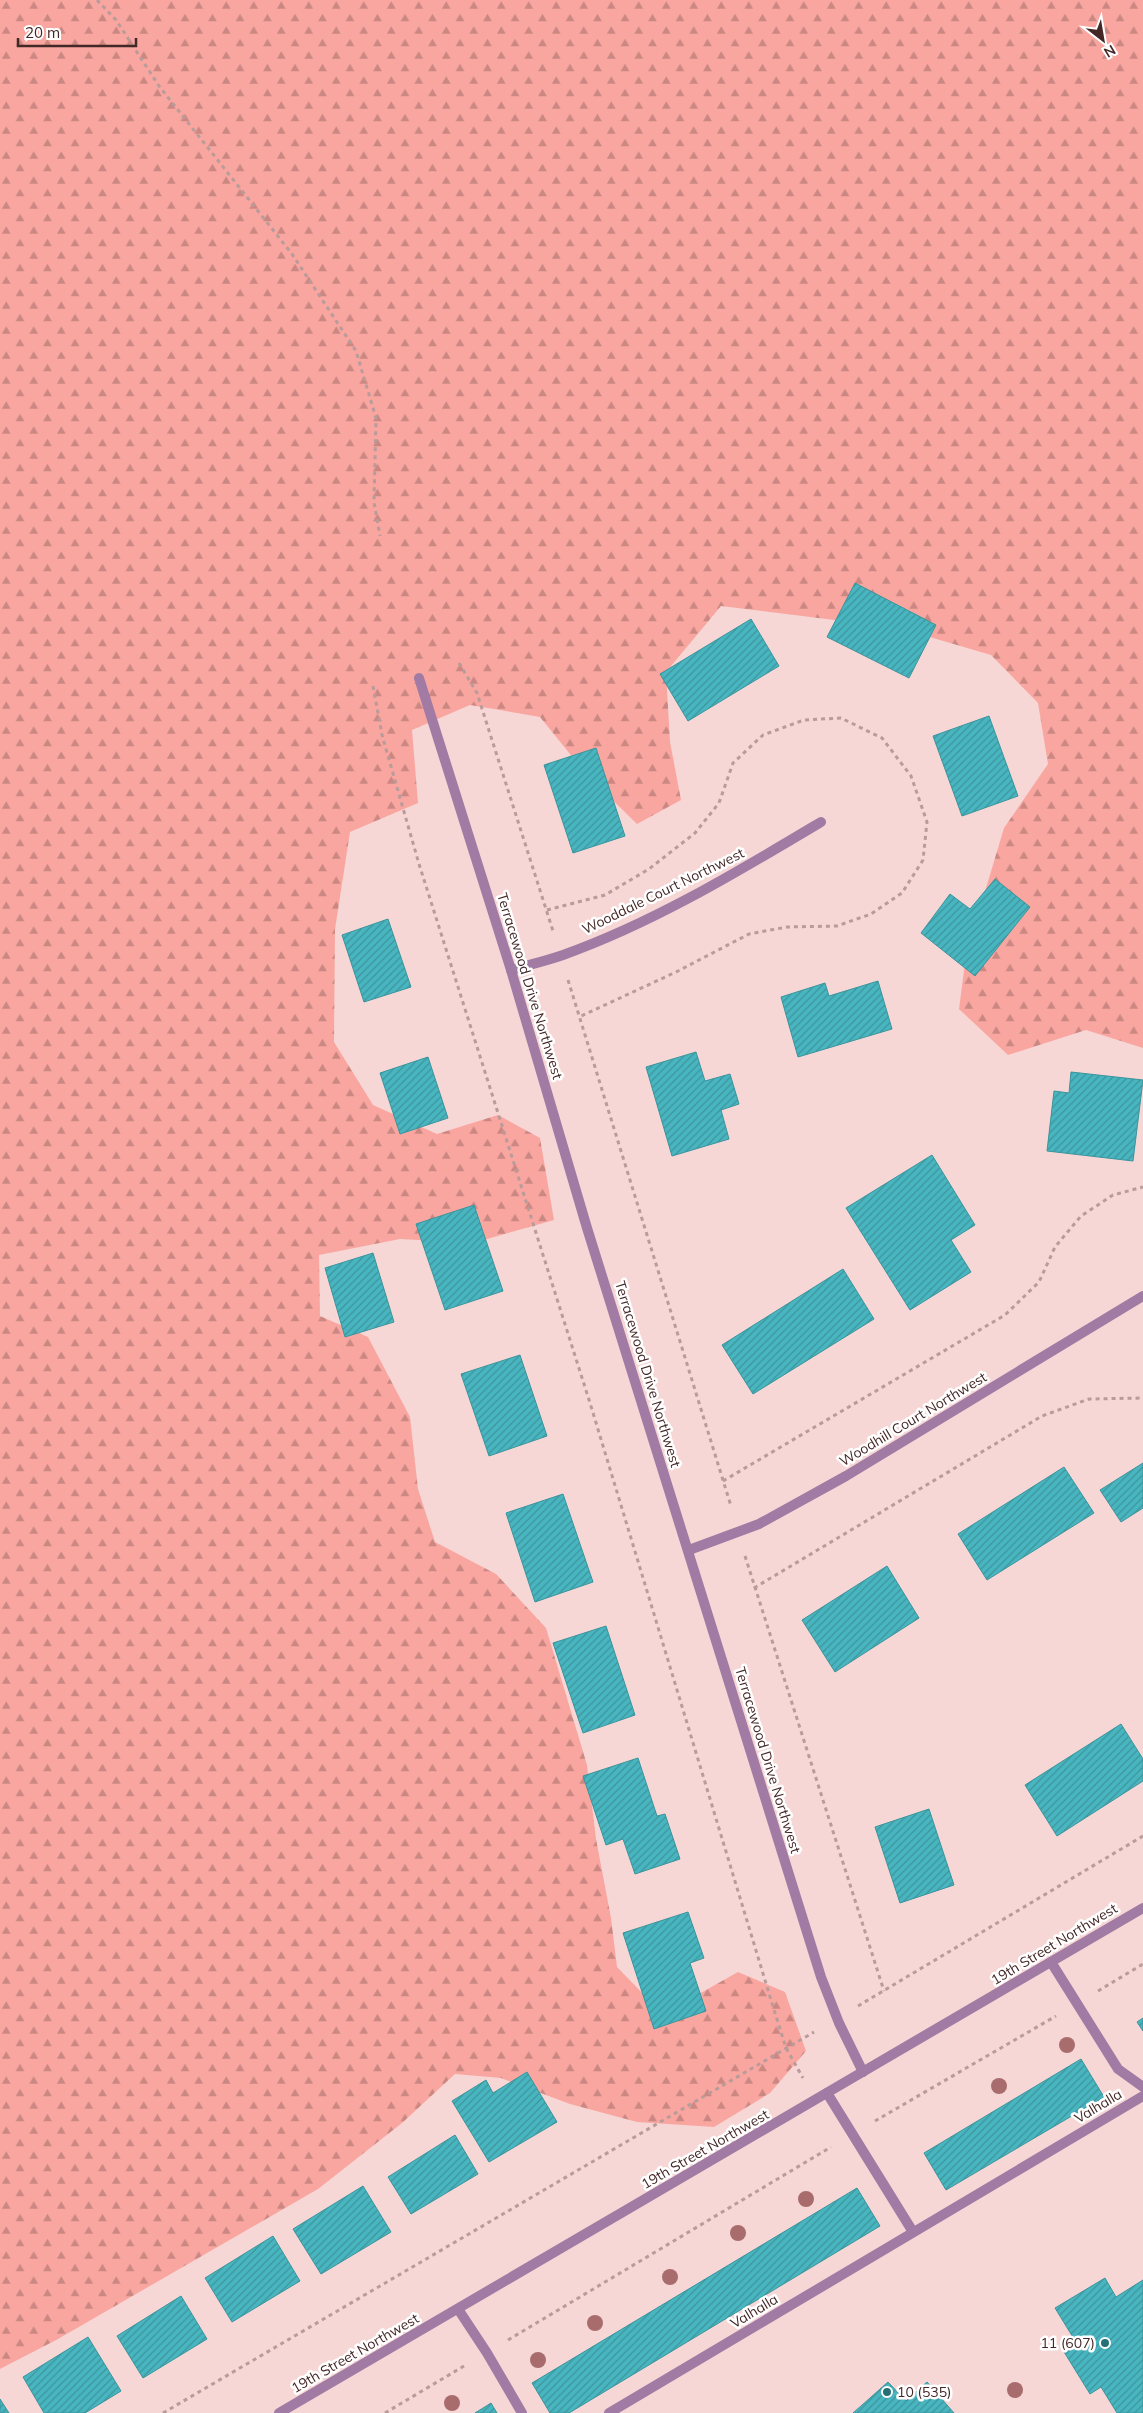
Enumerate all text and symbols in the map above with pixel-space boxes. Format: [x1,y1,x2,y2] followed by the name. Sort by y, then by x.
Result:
[18,15,135,47] scale bar
[1078,15,1128,65] north arrow
[25,23,60,42] text: 20 m
[1101,41,1119,62] text: N
[579,844,747,938] street label: Wooddale Court Northwest
[493,891,567,1081] street label: Terracewood Drive Northwest
[611,1279,685,1469] street label: Terracewood Drive Northwest
[836,1368,990,1470] street label: Woodhill Court Northwest
[731,1665,805,1855] street label: Terracewood Drive Northwest
[988,1899,1121,1989] street label: 19th Street Northwest
[1071,2085,1125,2127] street label: Valhalla
[638,2105,772,2193] street label: 19th Street Northwest
[727,2290,781,2332] street label: Valhalla
[288,2309,422,2397] street label: 19th Street Northwest
[1040,2334,1095,2352] place label: 11 (607)
[1099,2337,1111,2349] marker: 11 (607)
[897,2383,952,2401] place label: 10 (535)
[881,2386,893,2398] marker: 10 (535)

